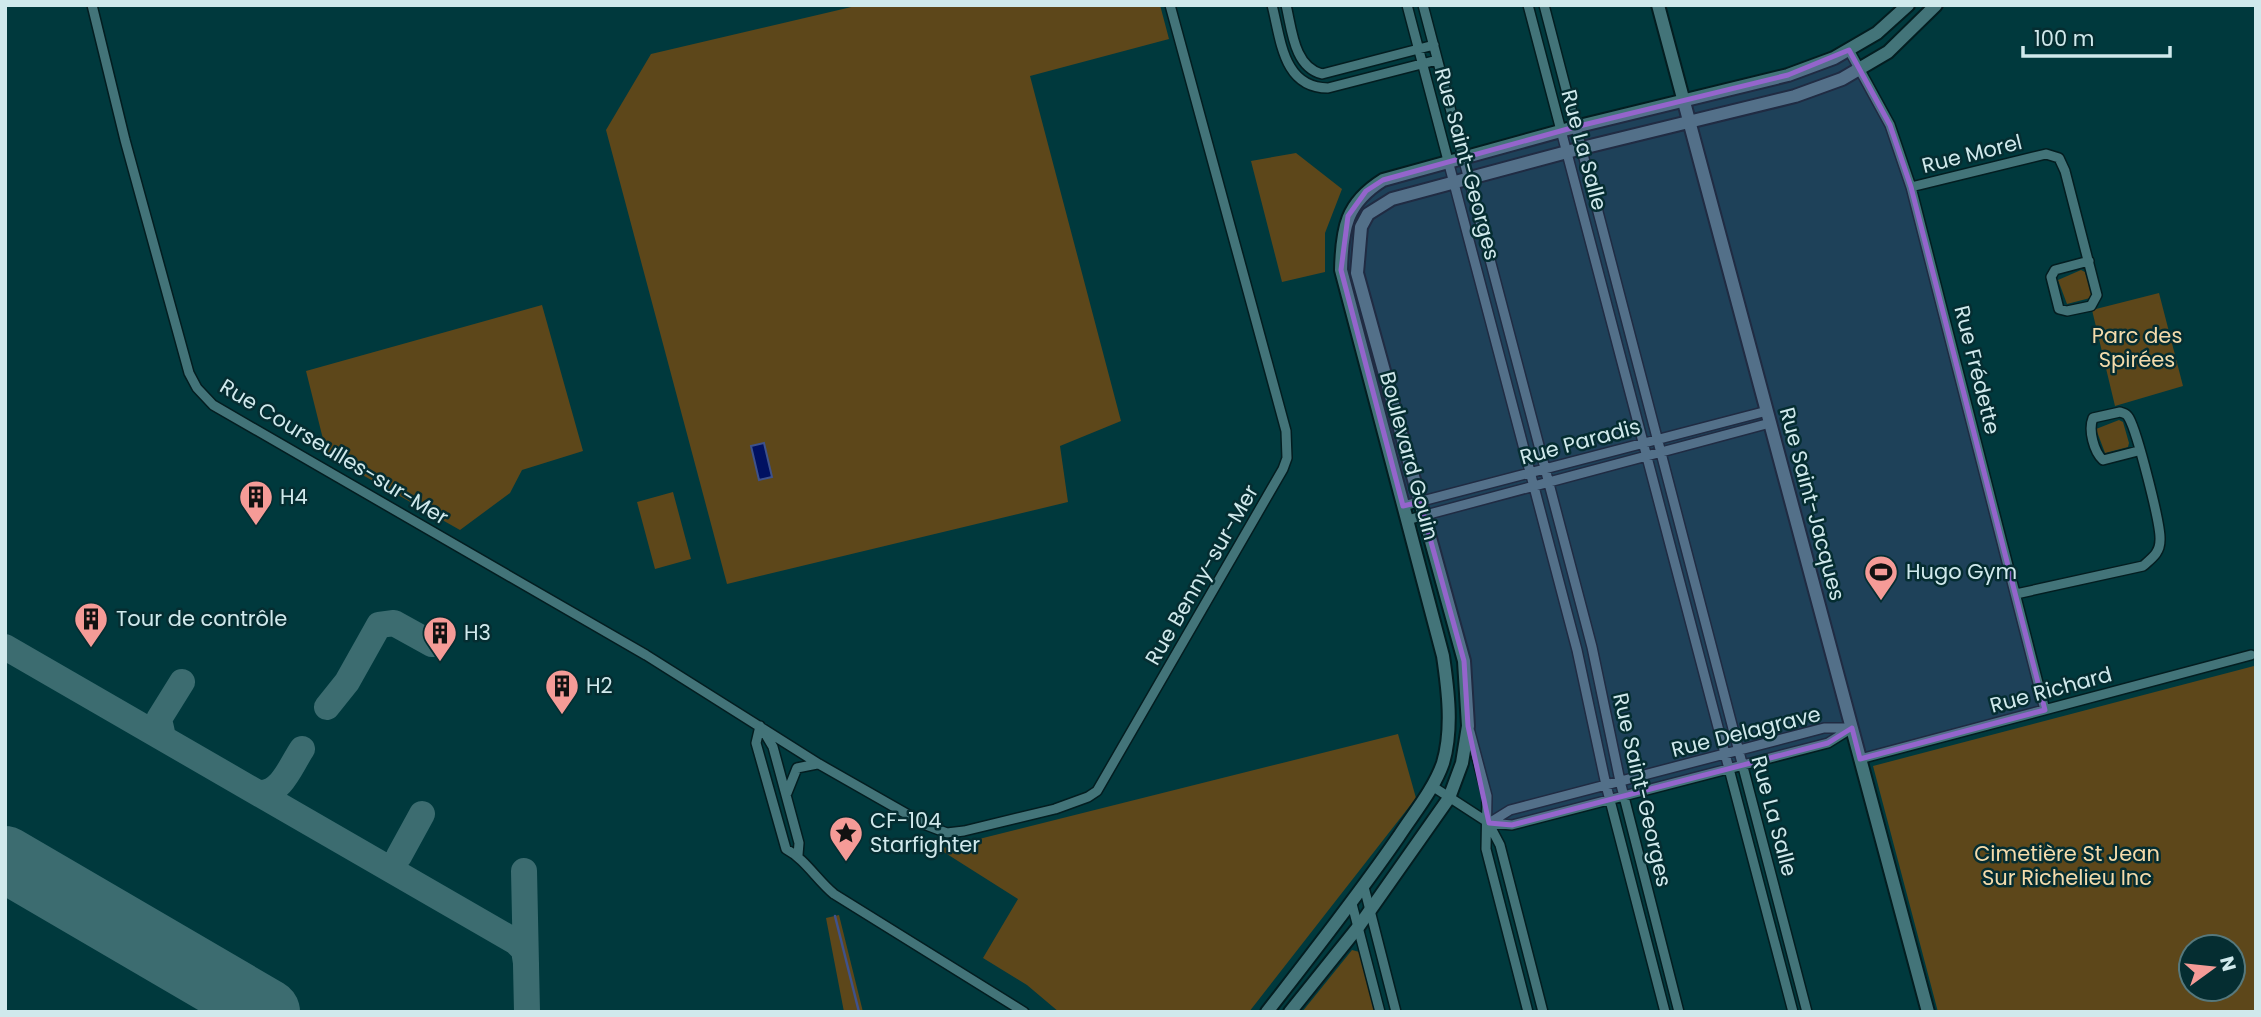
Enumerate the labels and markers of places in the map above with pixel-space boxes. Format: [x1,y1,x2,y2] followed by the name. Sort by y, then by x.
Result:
[237,478,275,527] building icon: H4
[280,482,308,511] place label: H4
[1862,553,1900,602] sports icon: Hugo Gym
[1906,557,2017,586] place label: Hugo Gym
[72,600,110,649] building icon: Tour de contrôle
[116,604,287,633] place label: Tour de contrôle
[421,614,459,663] building icon: H3
[464,618,491,647] place label: H3
[543,667,581,716] building icon: H2
[586,671,613,700] place label: H2
[870,806,980,859] place label: CF-104 Starfighter
[827,814,865,863] place icon: CF-104 Starfighter

